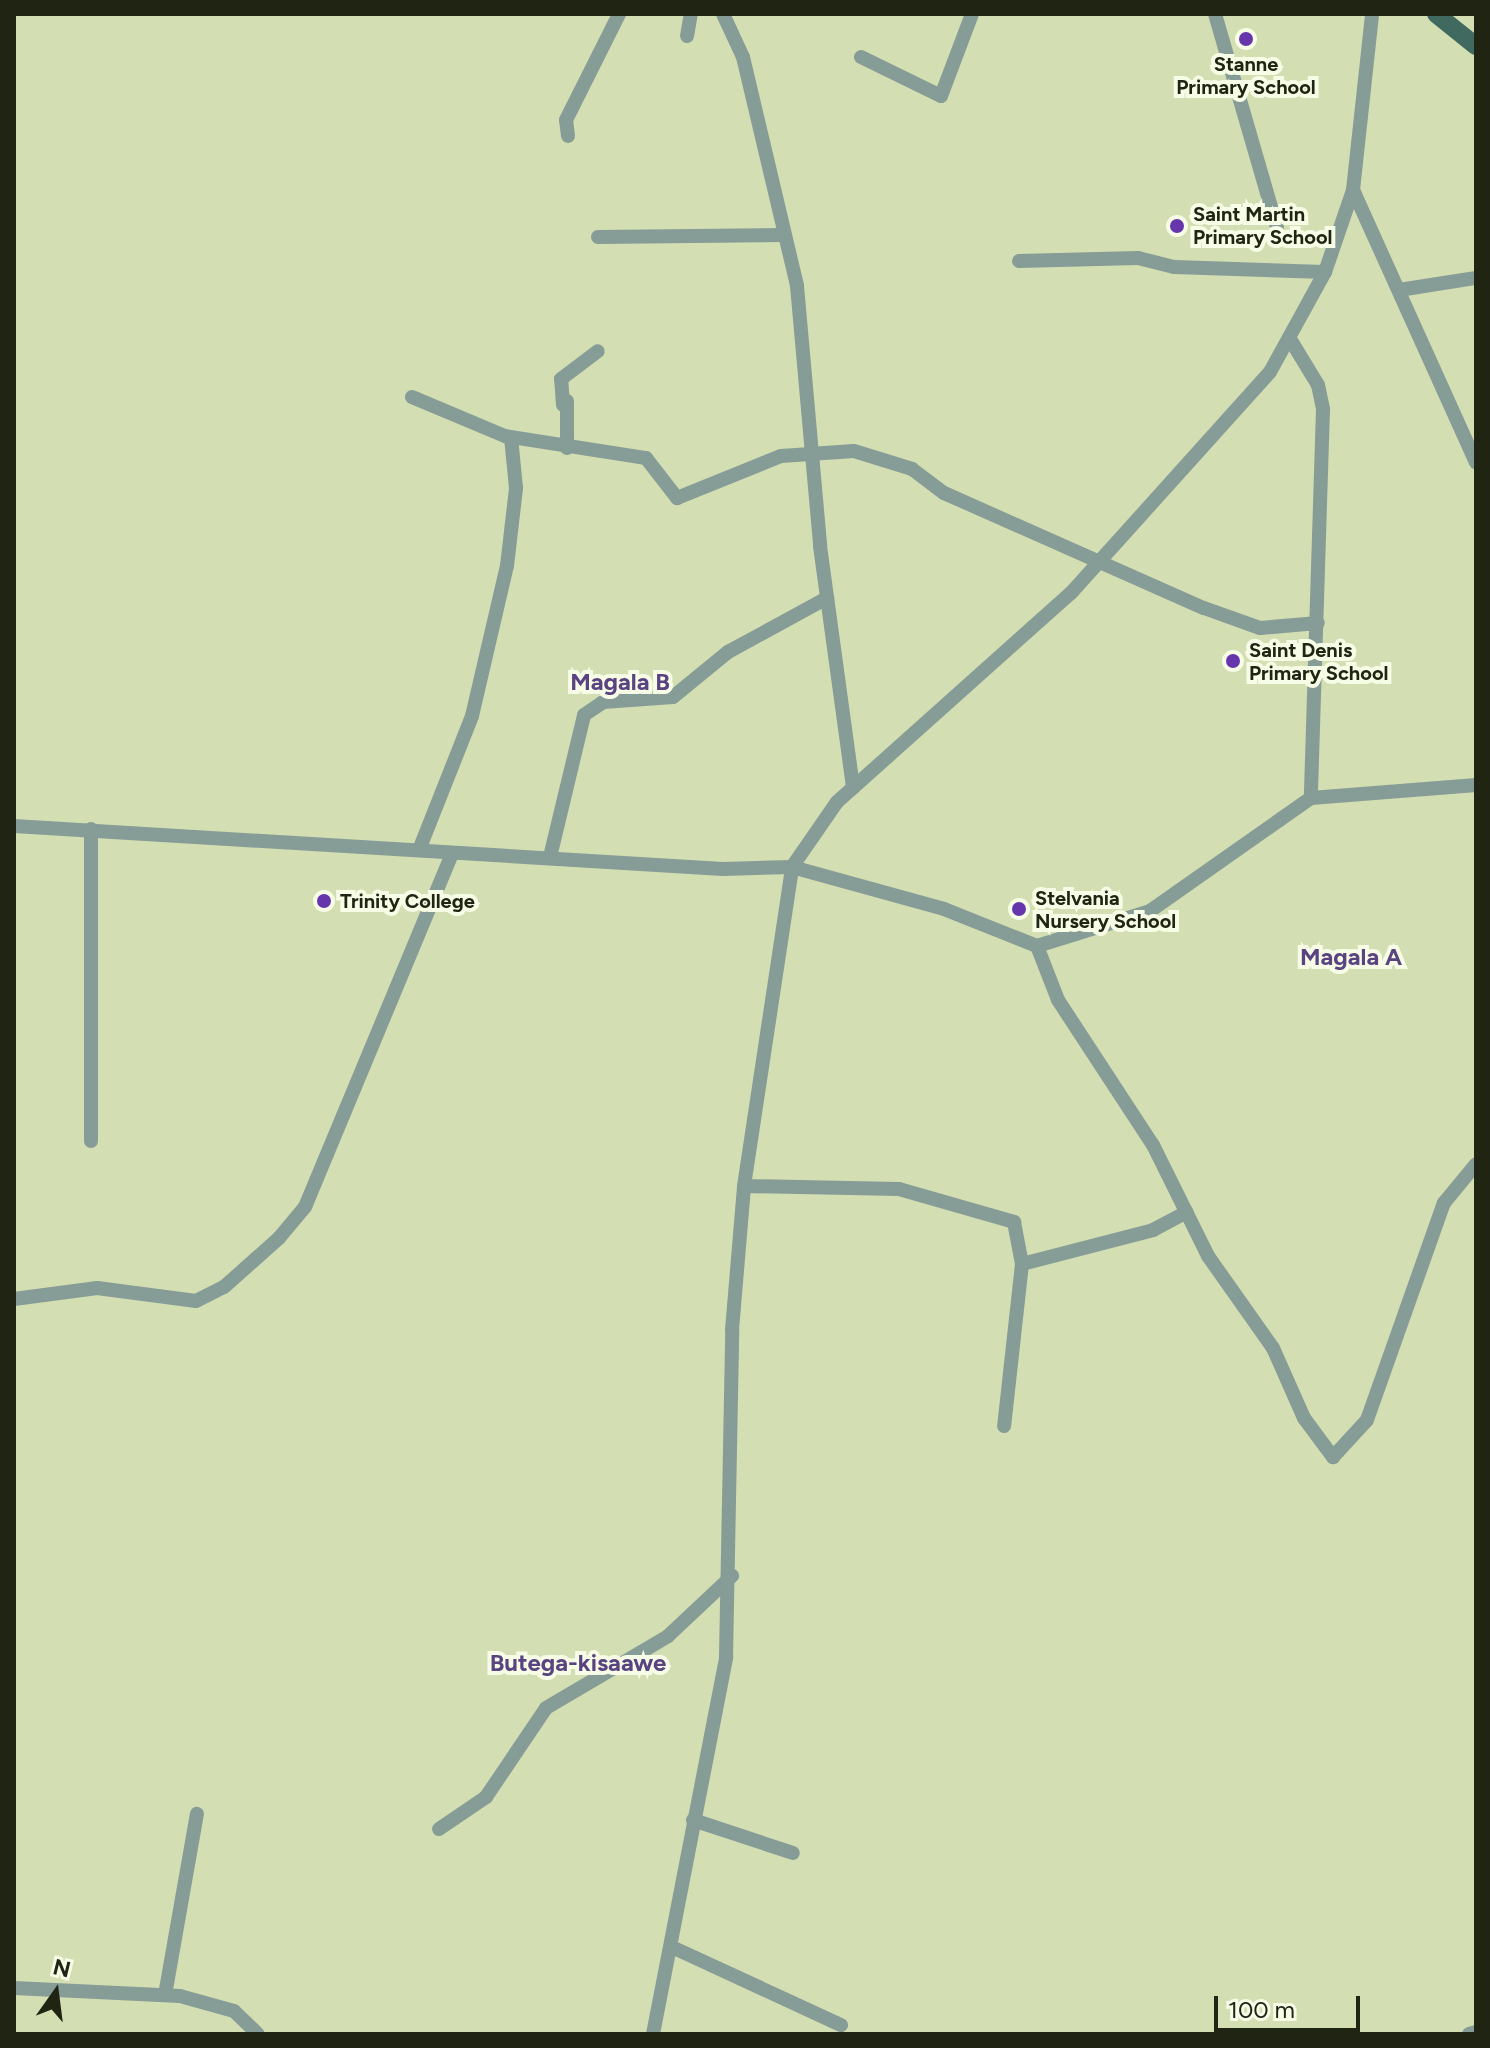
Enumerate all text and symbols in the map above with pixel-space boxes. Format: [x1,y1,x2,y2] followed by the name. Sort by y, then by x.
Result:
[1237,30,1255,48] marker: Stanne Primary School
[1176,52,1316,99] place label: Stanne Primary School
[1193,202,1332,249] place label: Saint Martin Primary School
[1168,217,1186,235] marker: Saint Martin Primary School
[1249,638,1388,685] place label: Saint Denis Primary School
[1224,652,1242,670] marker: Saint Denis Primary School
[570,668,670,696] district label: Magala B
[1035,886,1176,933] place label: Stelvania Nursery School
[340,889,475,913] place label: Trinity College
[315,892,333,910] marker: Trinity College
[1010,900,1028,918] marker: Stelvania Nursery School
[1300,943,1402,971] district label: Magala A
[490,1649,666,1677] district label: Butega-kisaawe
[16,1952,96,2032] north arrow
[50,1953,73,1983] text: N
[1218,1980,1364,2030] scale bar
[1228,1995,1295,2024] text: 100 m

